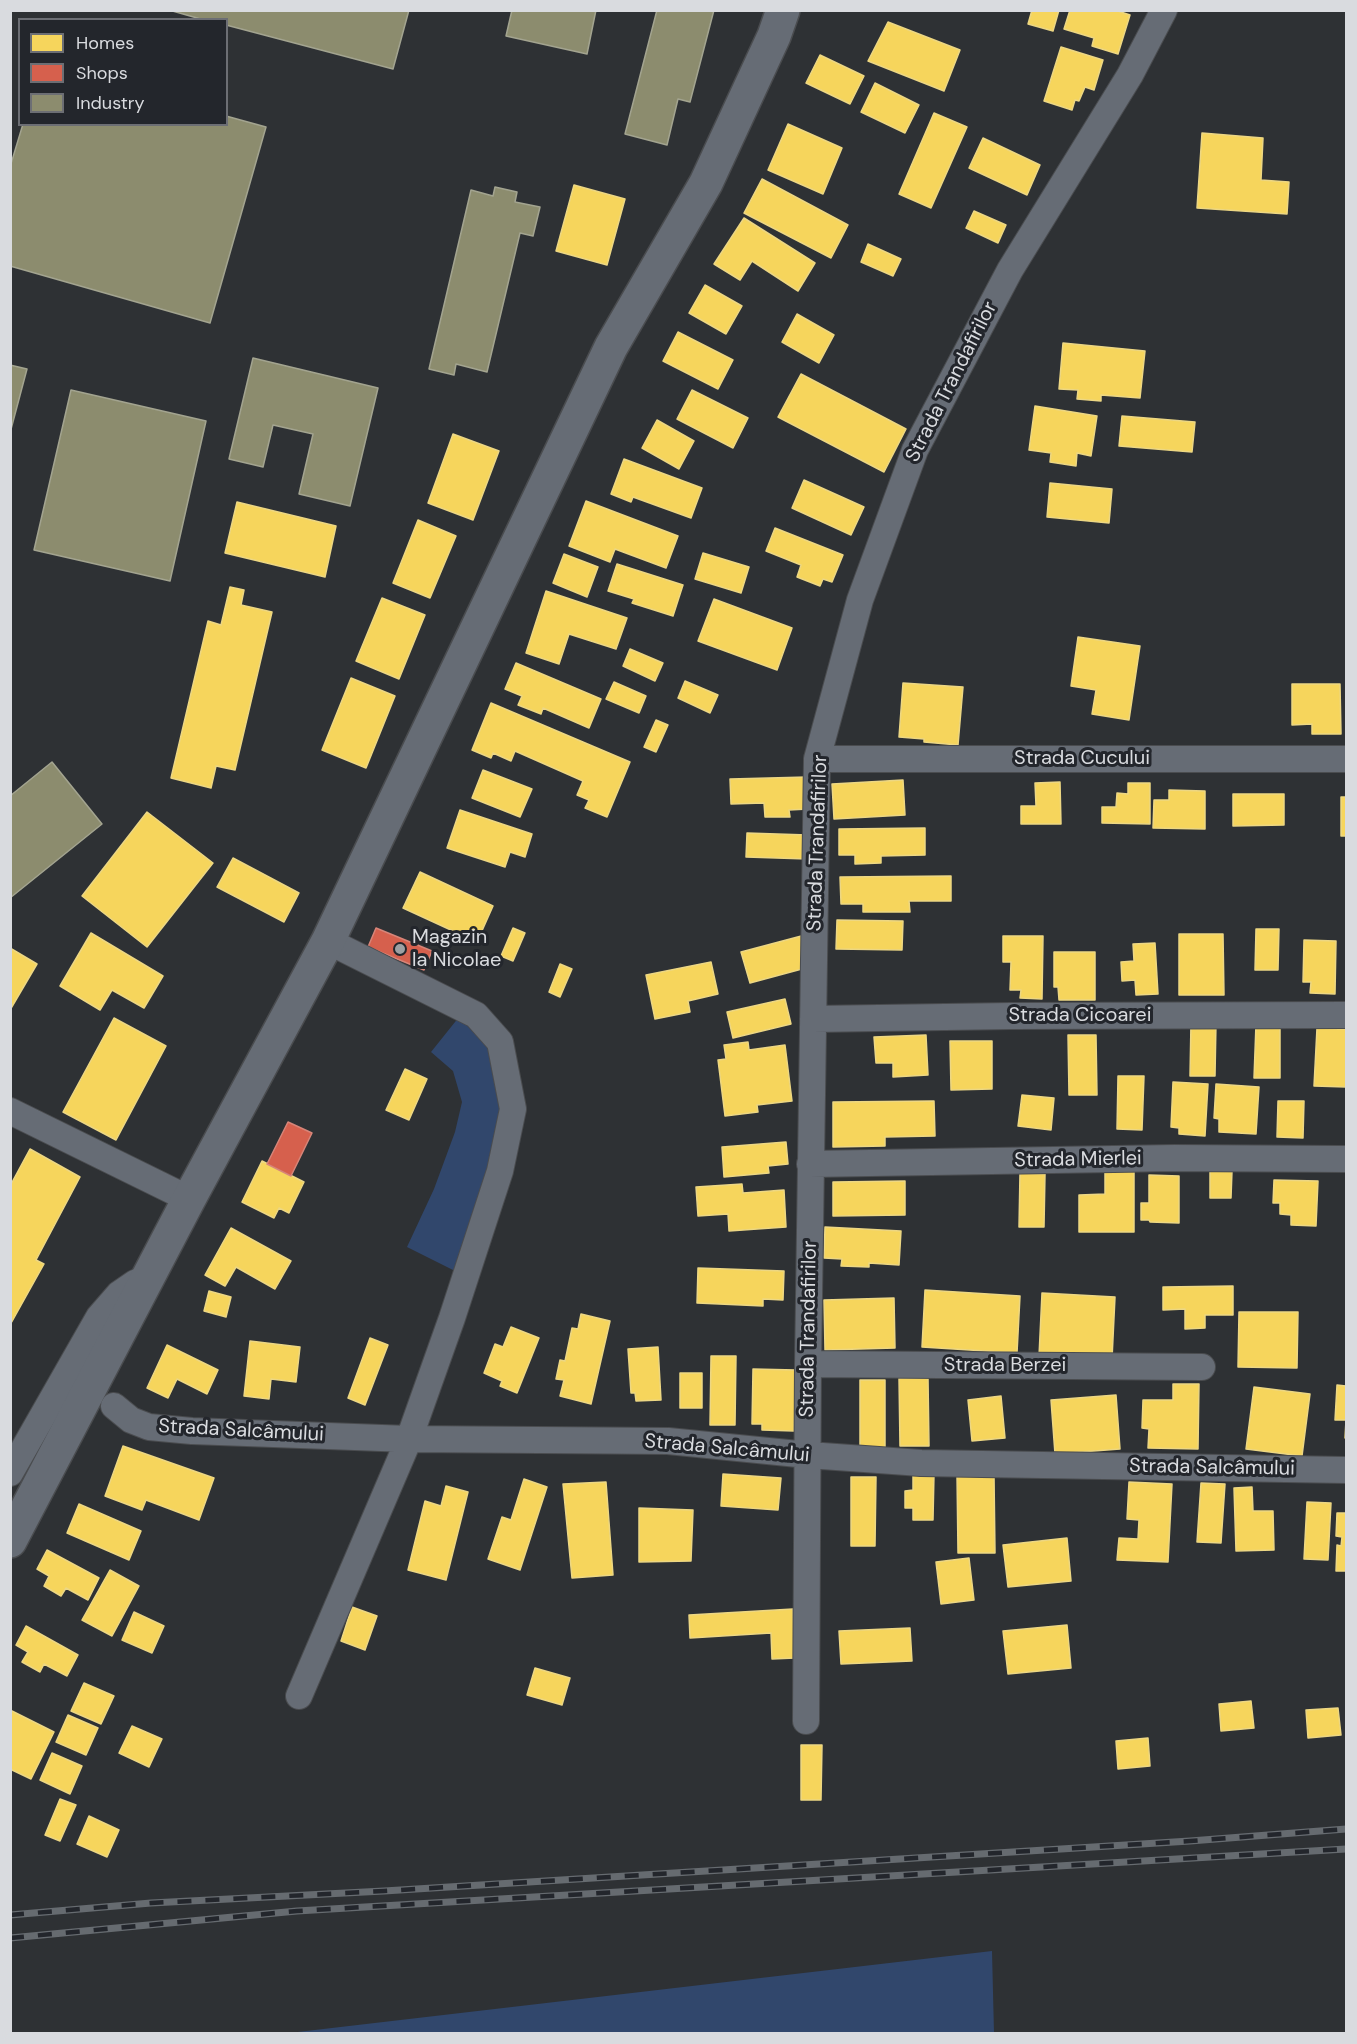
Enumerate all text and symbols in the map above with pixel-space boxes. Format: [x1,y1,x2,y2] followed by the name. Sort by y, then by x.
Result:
[18,18,228,126] legend
[76,31,134,55] text: Homes
[76,61,128,85] text: Shops
[76,91,145,115] text: Industry
[901,298,1003,466] street label: Strada Trandafirilor
[1014,747,1150,771] street label: Strada Cucului
[803,754,833,932] street label: Strada Trandafirilor
[412,926,501,973] place label: Magazin la Nicolae
[393,942,407,956] marker: Magazin la Nicolae
[1009,1004,1151,1028] street label: Strada Cicoarei
[1014,1147,1142,1173] street label: Strada Mierlei
[795,1240,823,1418] street label: Strada Trandafirilor
[944,1354,1066,1378] street label: Strada Berzei
[158,1415,324,1447] street label: Strada Salcâmului
[643,1430,811,1468] street label: Strada Salcâmului
[1129,1455,1295,1481] street label: Strada Salcâmului

